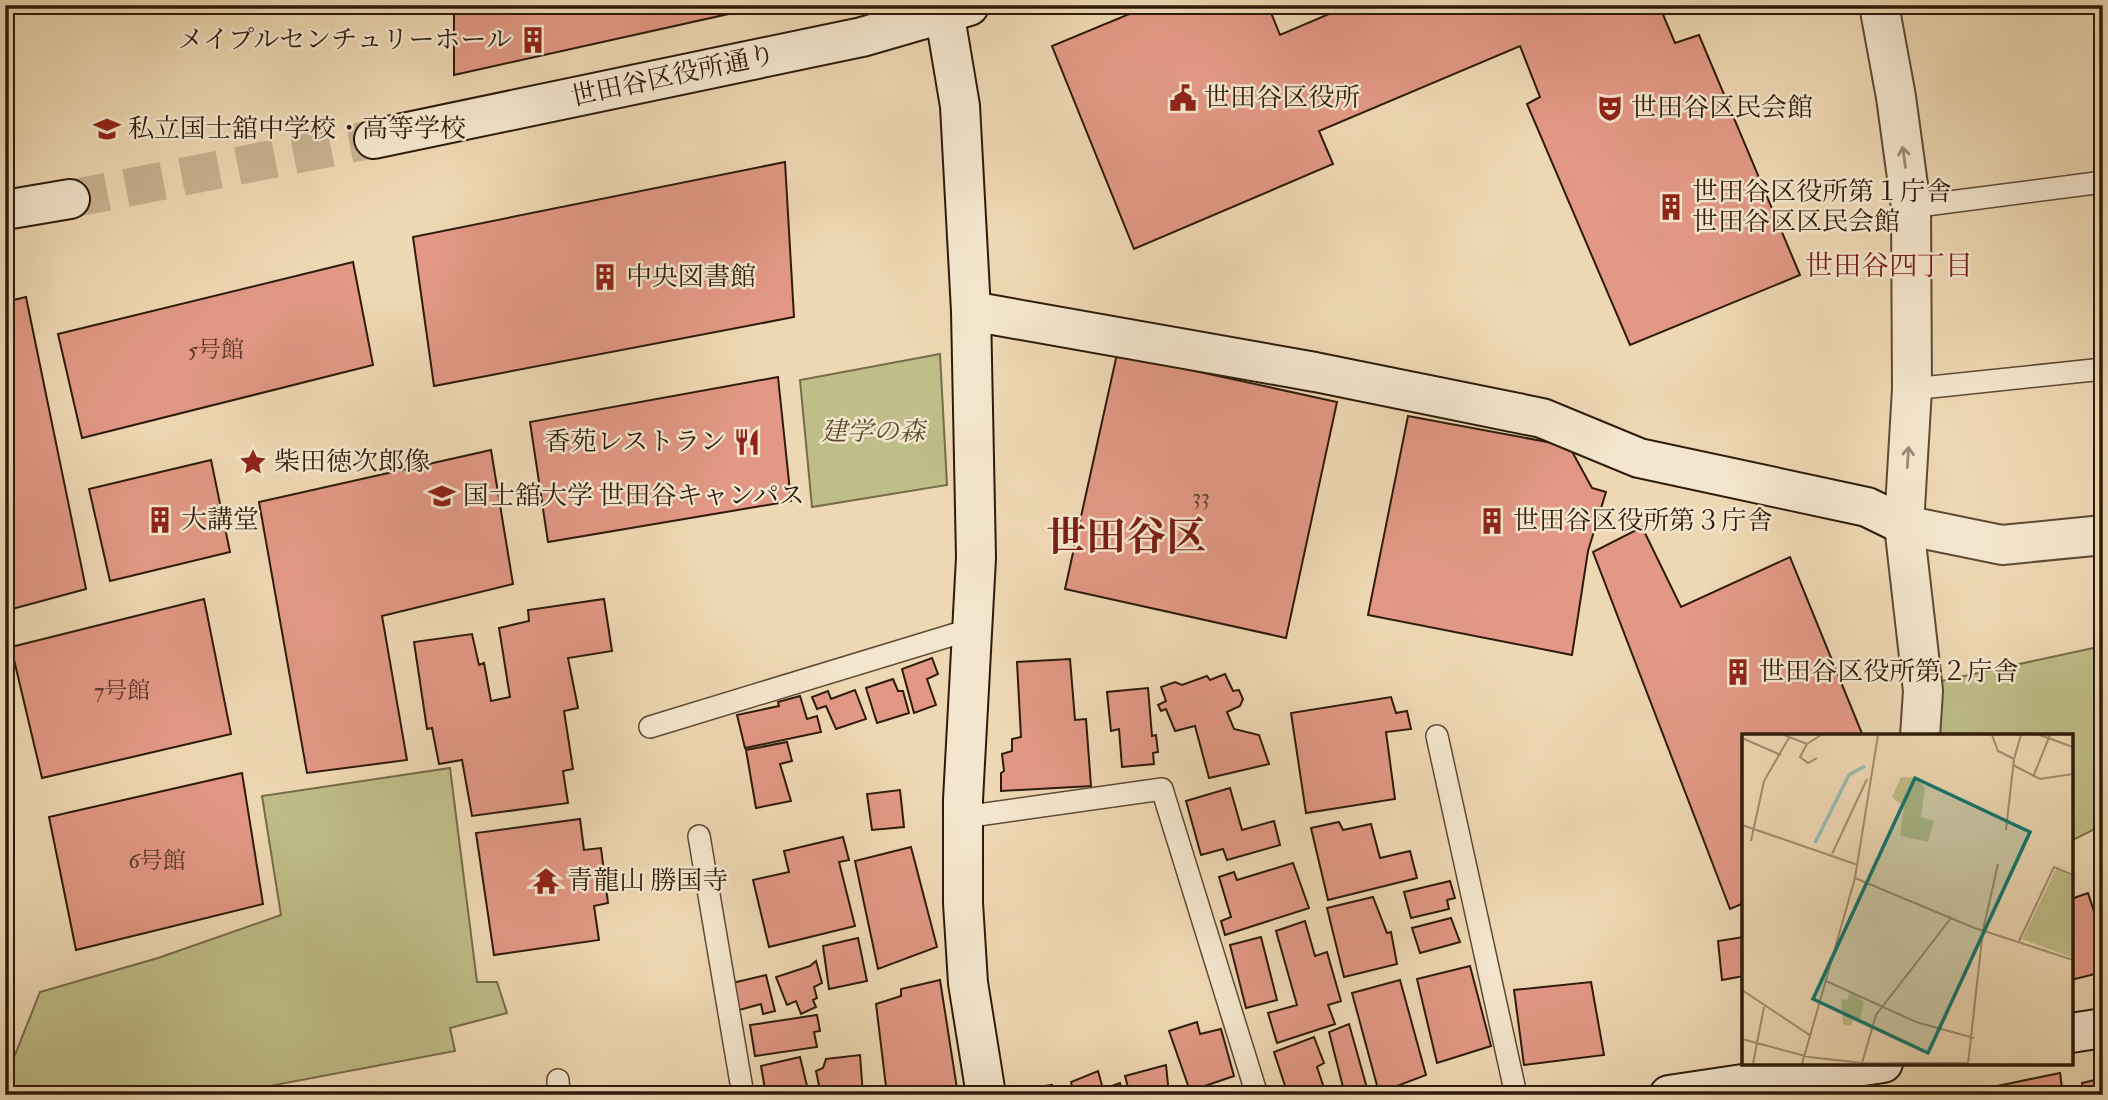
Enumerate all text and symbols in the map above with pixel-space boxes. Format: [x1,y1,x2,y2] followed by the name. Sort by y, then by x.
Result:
[178,24,512,56] place label: メイプルセンチュリーホール
[518,25,548,55] building icon: メイプルセンチュリーホール
[568,39,778,113] street label: 世田谷区役所通り
[1204,82,1360,114] place label: 世田谷区役所
[1168,83,1198,113] public building icon: 世田谷区役所
[1631,92,1813,124] place label: 世田谷区民会館
[1595,93,1625,123] theatre icon: 世田谷区民会館
[128,113,466,145] place label: 私立国士舘中学校・高等学校
[92,114,122,144] school or university icon: 私立国士舘中学校・高等学校
[1898,146,1911,169] one-way arrow
[1692,176,1952,238] place label: 世田谷区役所第１庁舎 世田谷区区民会館
[1656,192,1686,222] building icon: 世田谷区役所第１庁舎 世田谷区区民会館
[1805,249,1973,284] district label: 世田谷四丁目
[626,261,756,293] place label: 中央図書館
[590,262,620,292] building icon: 中央図書館
[188,335,244,364] house number: 5号館
[821,416,928,448] park label: 建学の森
[545,426,726,458] place label: 香苑レストラン
[732,427,762,457] restaurant icon: 香苑レストラン
[274,446,430,478] place label: 柴田徳次郎像
[1902,446,1915,469] one-way arrow
[238,447,268,477] place icon: 柴田徳次郎像
[463,480,805,512] place label: 国士舘大学 世田谷キャンパス
[427,481,457,511] school or university icon: 国士舘大学 世田谷キャンパス
[1192,482,1210,511] house number: 33
[181,504,259,536] place label: 大講堂
[145,505,175,535] building icon: 大講堂
[1513,505,1773,537] place label: 世田谷区役所第３庁舎
[1477,506,1507,536] building icon: 世田谷区役所第３庁舎
[1046,512,1206,563] district label: 世田谷区
[1759,656,2019,688] place label: 世田谷区役所第２庁舎
[1723,657,1753,687] building icon: 世田谷区役所第２庁舎
[94,676,150,705] house number: 7号館
[1742,734,2073,1065] inset map
[128,846,186,875] house number: 6号館
[567,865,728,897] place label: 青龍山 勝国寺
[531,866,561,896] temple icon: 青龍山 勝国寺

